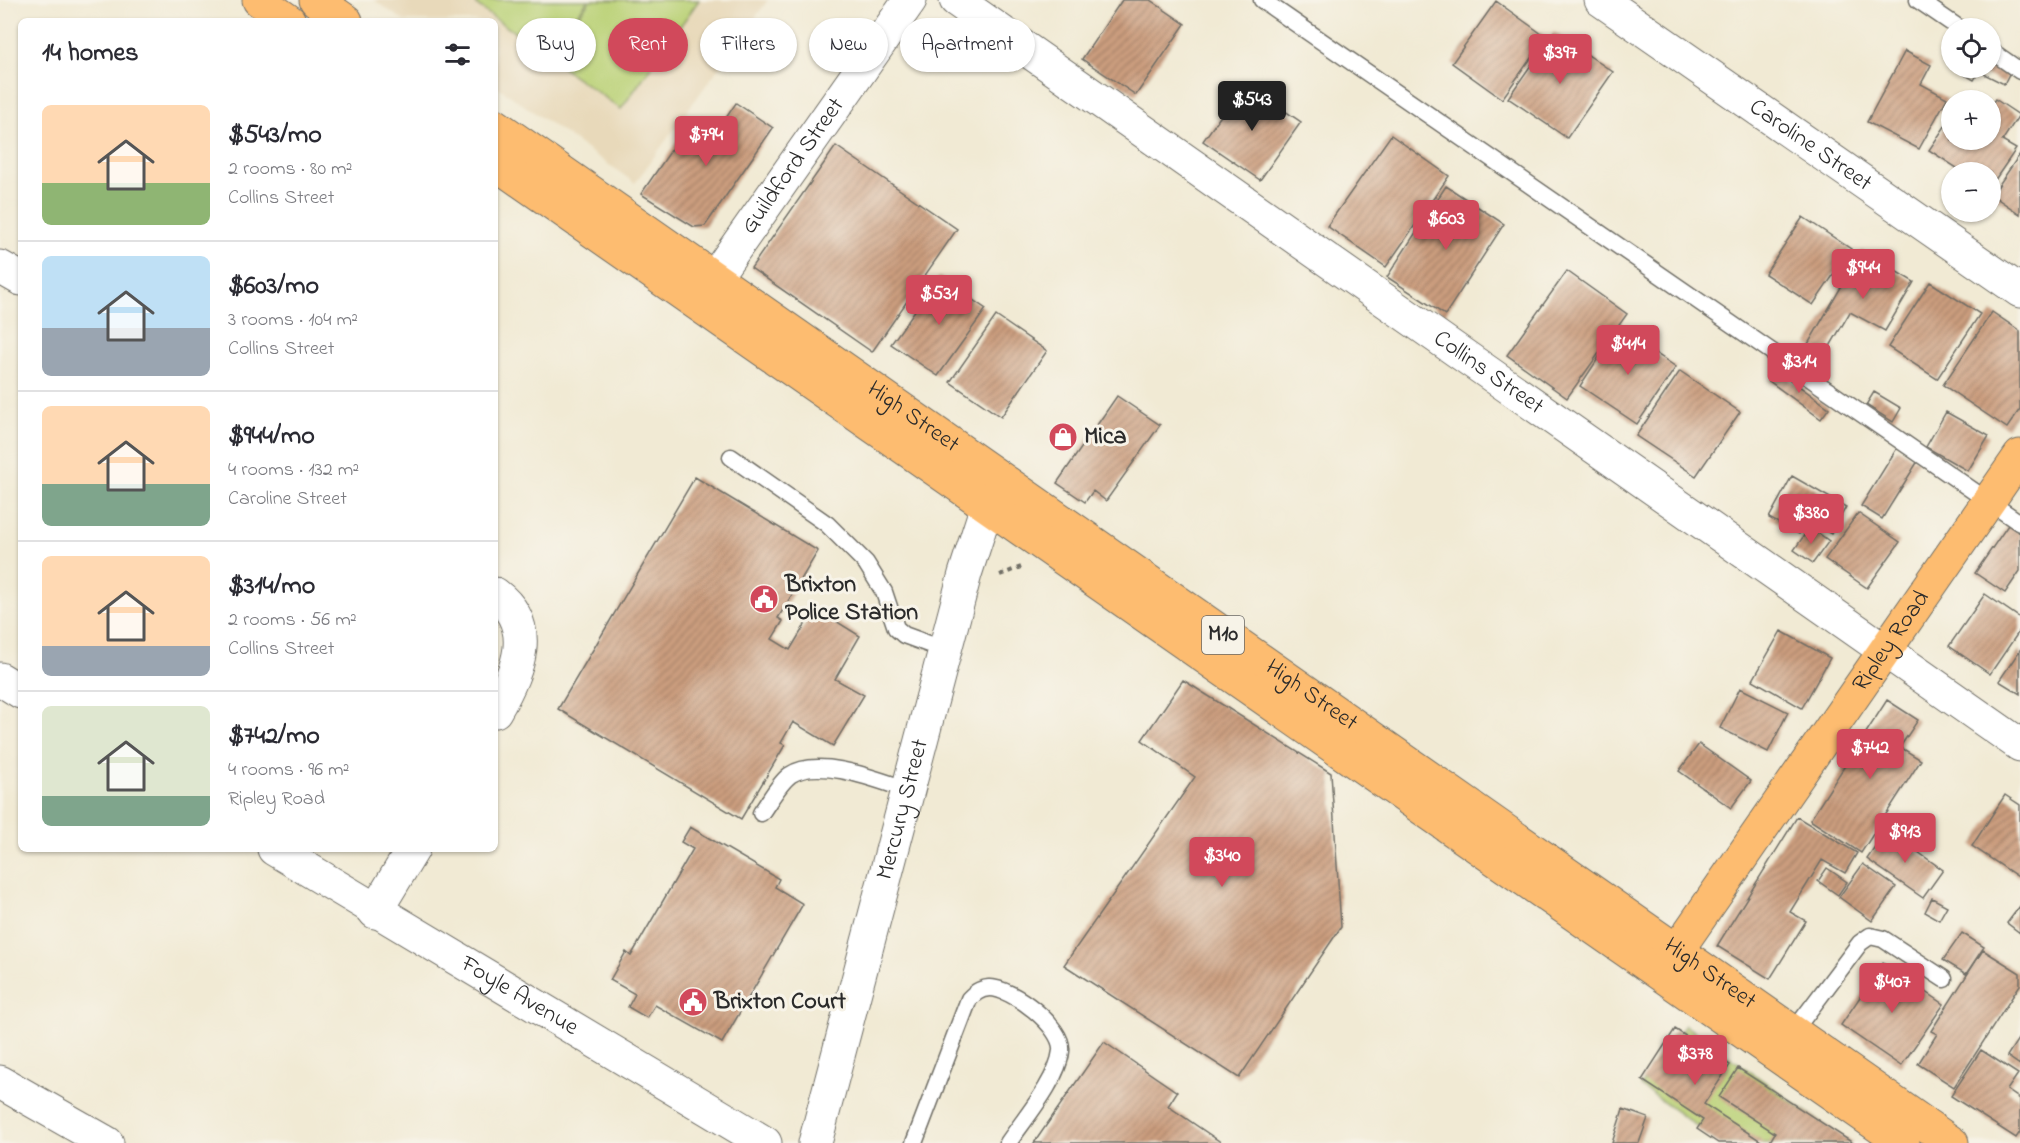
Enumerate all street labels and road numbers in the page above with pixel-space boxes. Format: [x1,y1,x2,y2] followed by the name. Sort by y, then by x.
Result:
[733,90,853,242] street label: Guildford Street
[1742,90,1879,201] street label: Caroline Street
[1426,322,1551,424] street label: Collins Street
[860,372,967,462] street label: High Street
[1844,583,1939,699] street label: Ripley Road
[1202,616,1244,654] road number: M10
[1258,651,1365,740] street label: High Street
[868,735,938,884] street label: Mercury Street
[1656,929,1763,1019] street label: High Street
[453,947,585,1045] street label: Foyle Avenue

